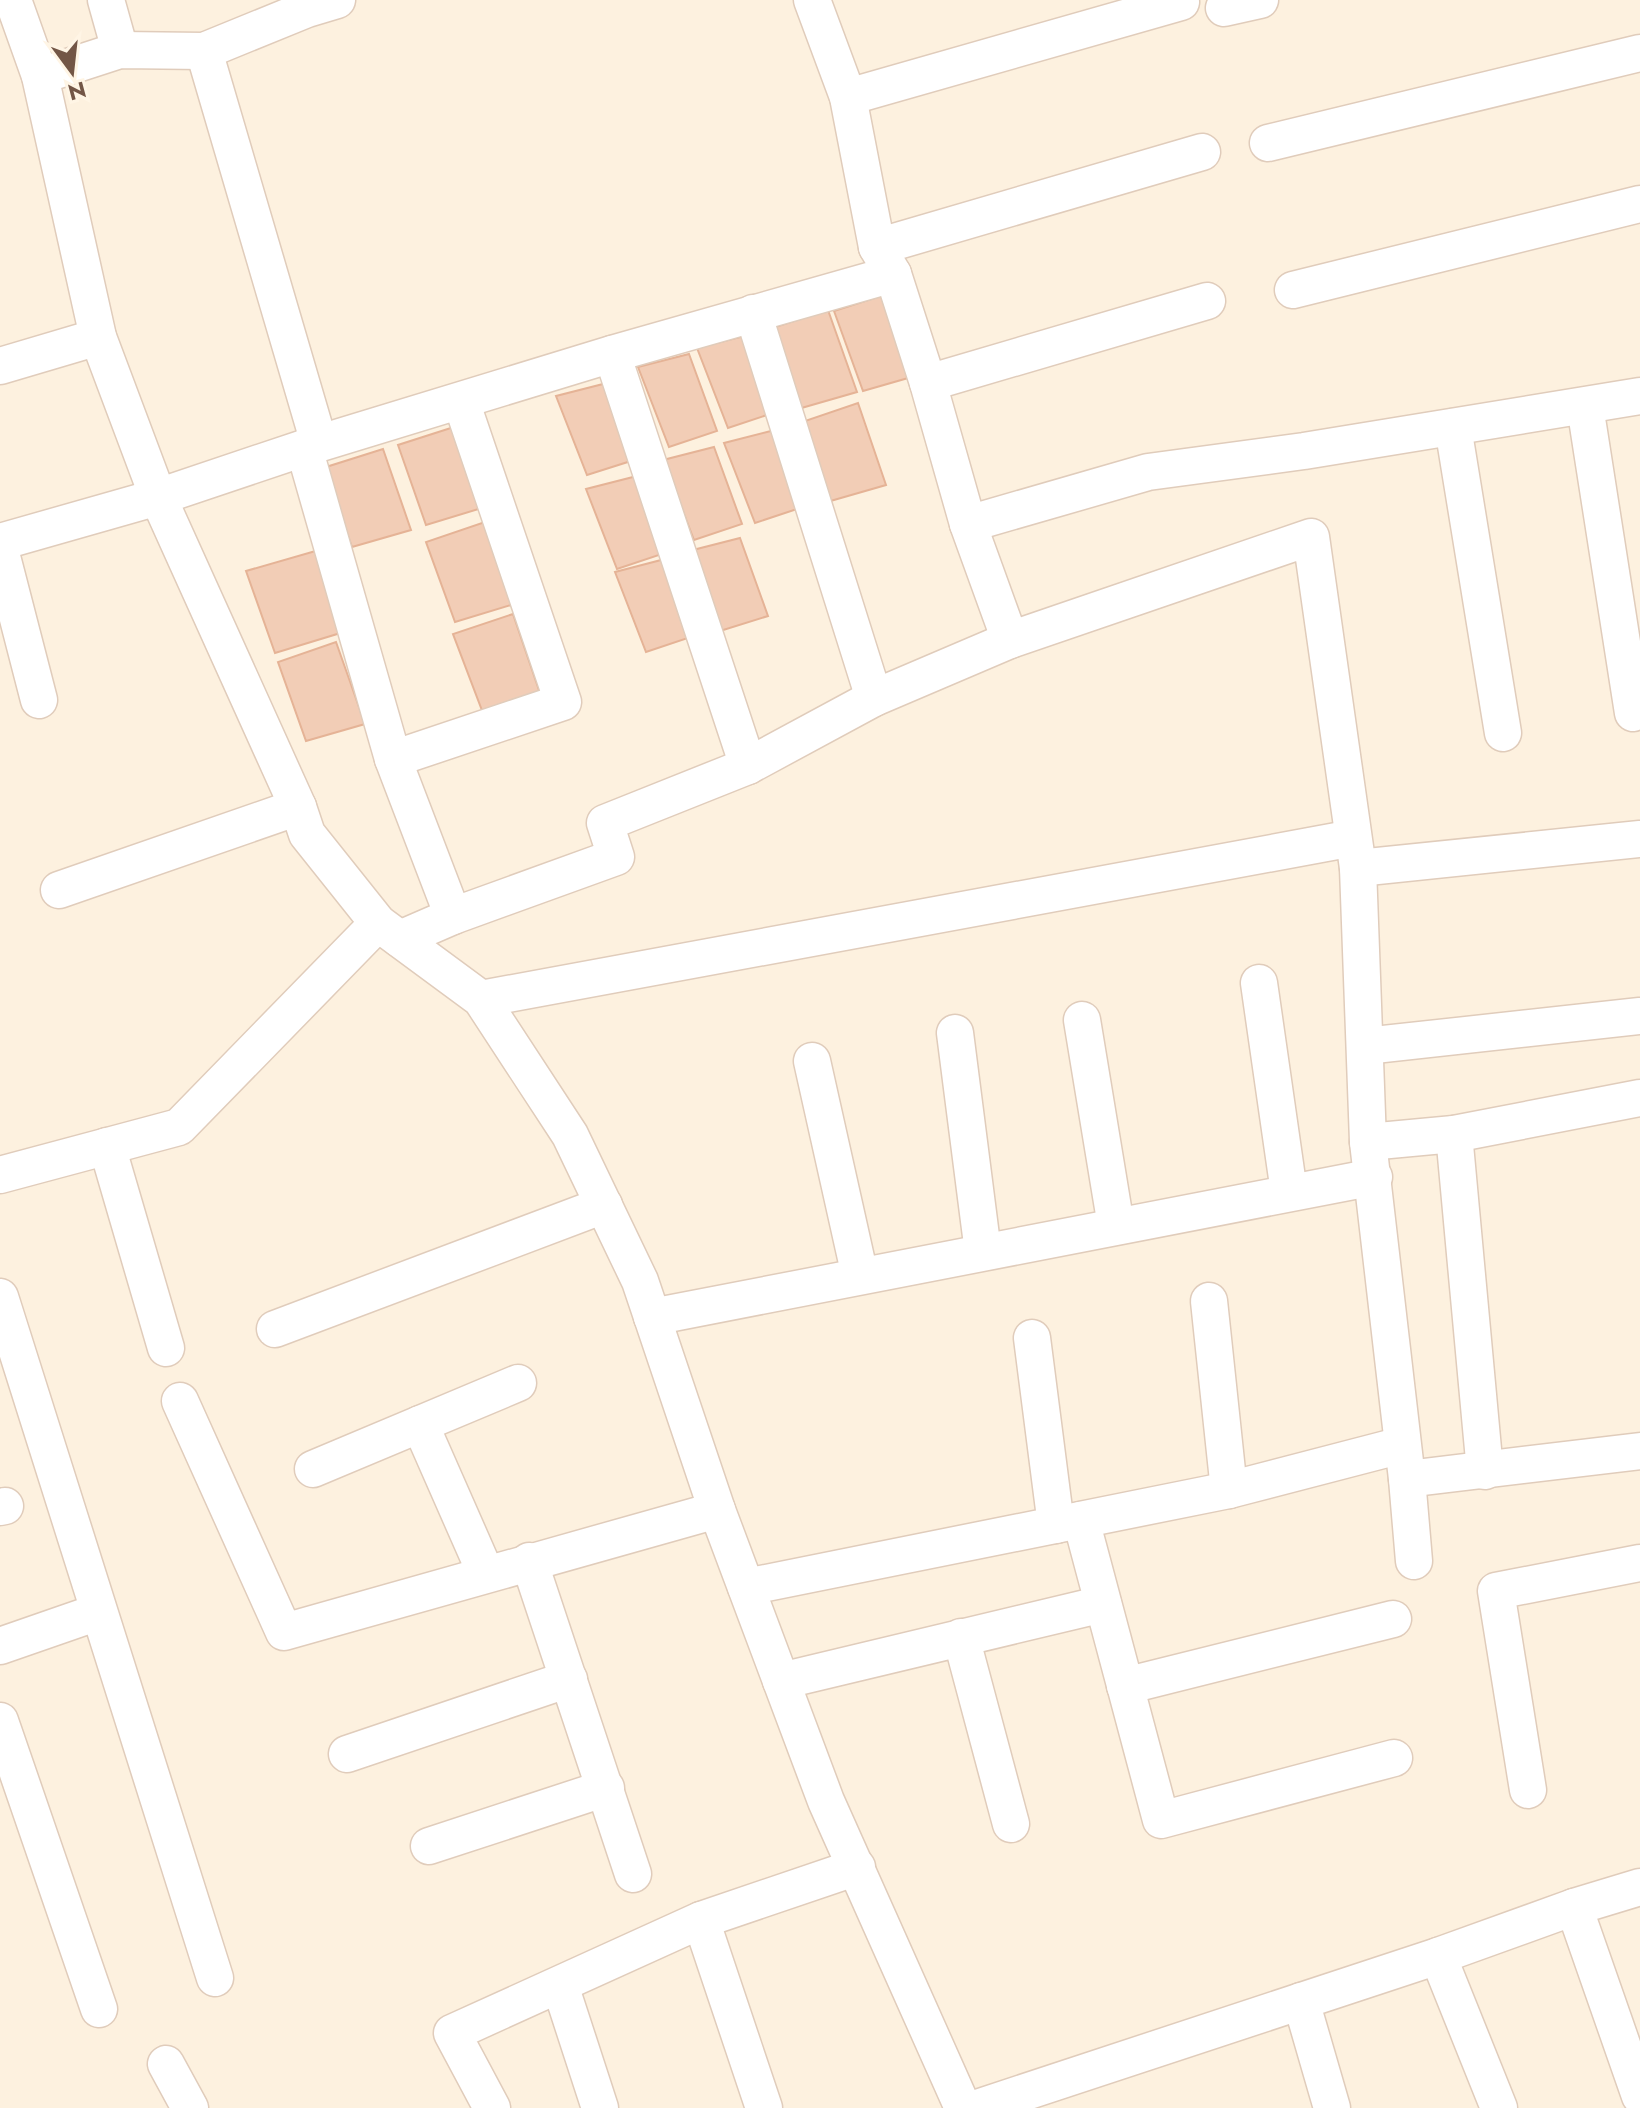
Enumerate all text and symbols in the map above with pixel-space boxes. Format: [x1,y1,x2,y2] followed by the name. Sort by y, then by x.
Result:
[32,32,112,112] north arrow
[65,74,90,109] text: N

